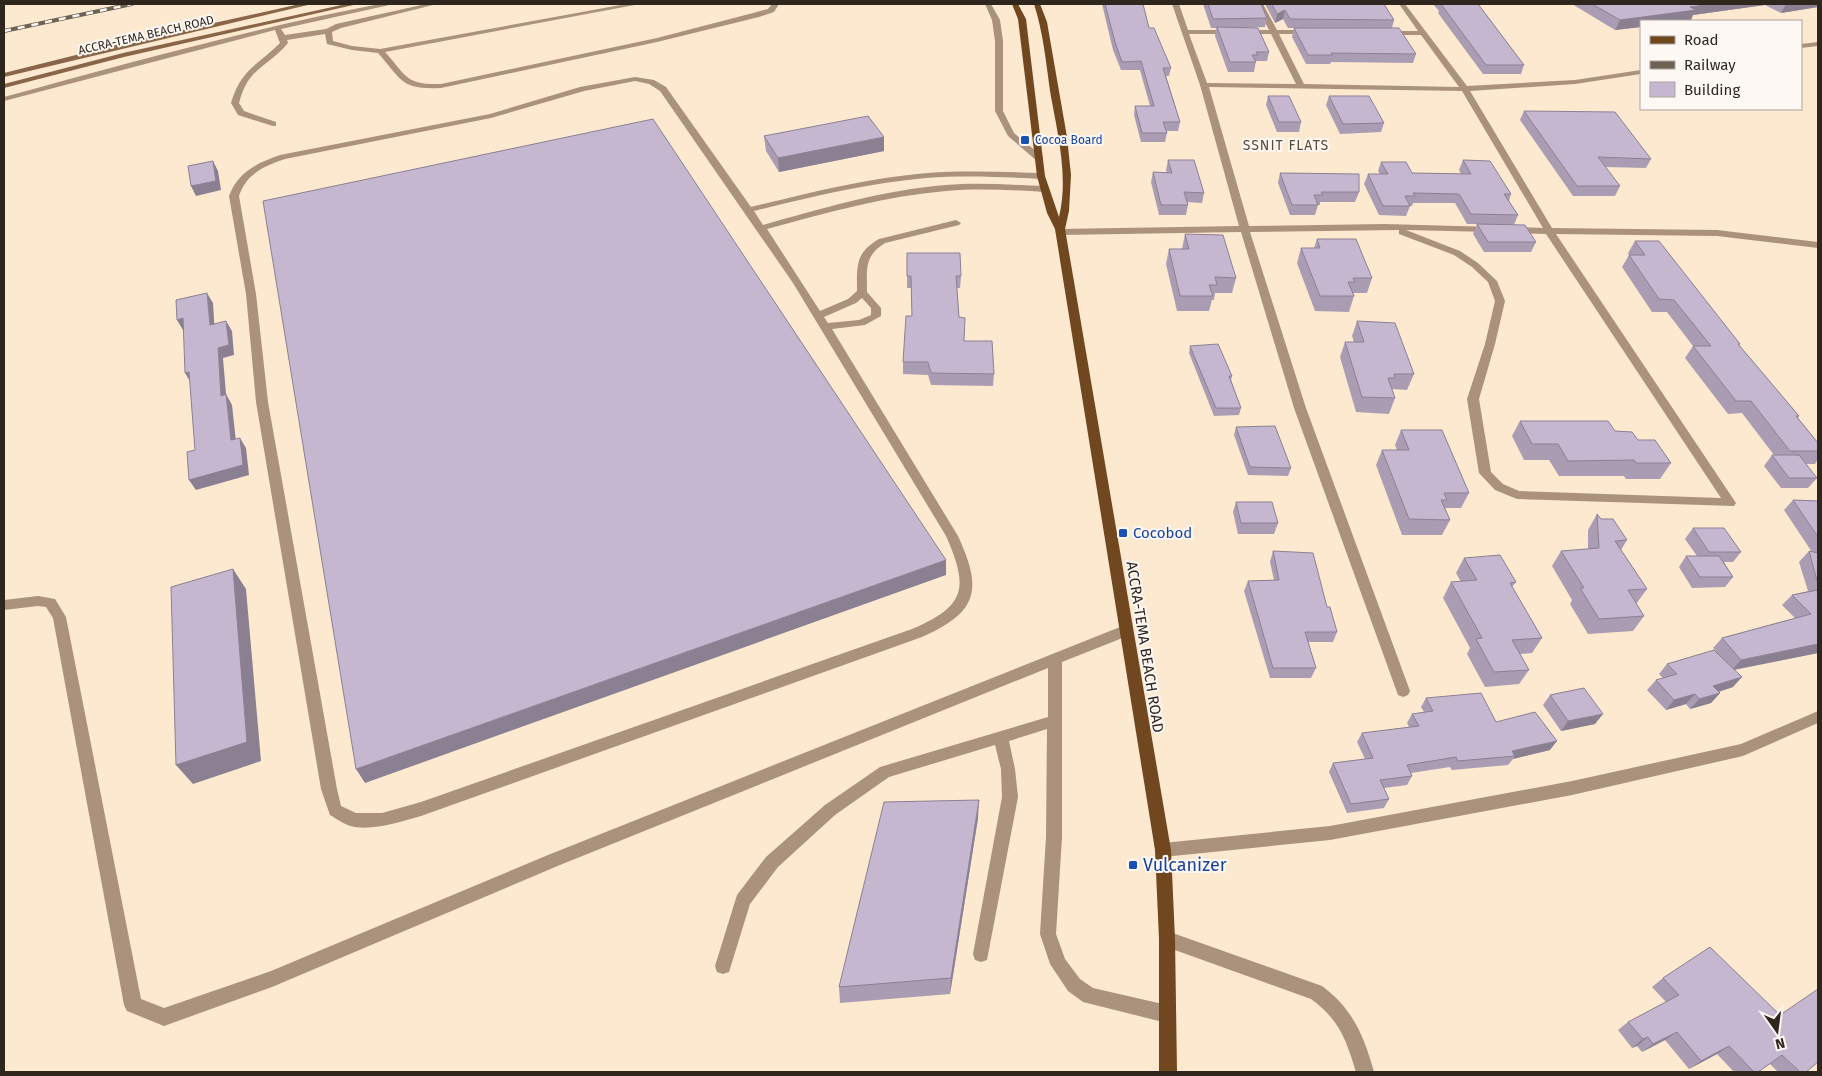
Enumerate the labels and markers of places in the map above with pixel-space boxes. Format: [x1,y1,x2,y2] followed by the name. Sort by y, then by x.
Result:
[1035,133,1103,147] place label: Cocoa Board
[1019,134,1031,146] marker: Cocoa Board
[1133,524,1192,542] place label: Cocobod
[1117,527,1129,539] marker: Cocobod
[1143,854,1227,876] place label: Vulcanizer
[1127,859,1139,871] marker: Vulcanizer

